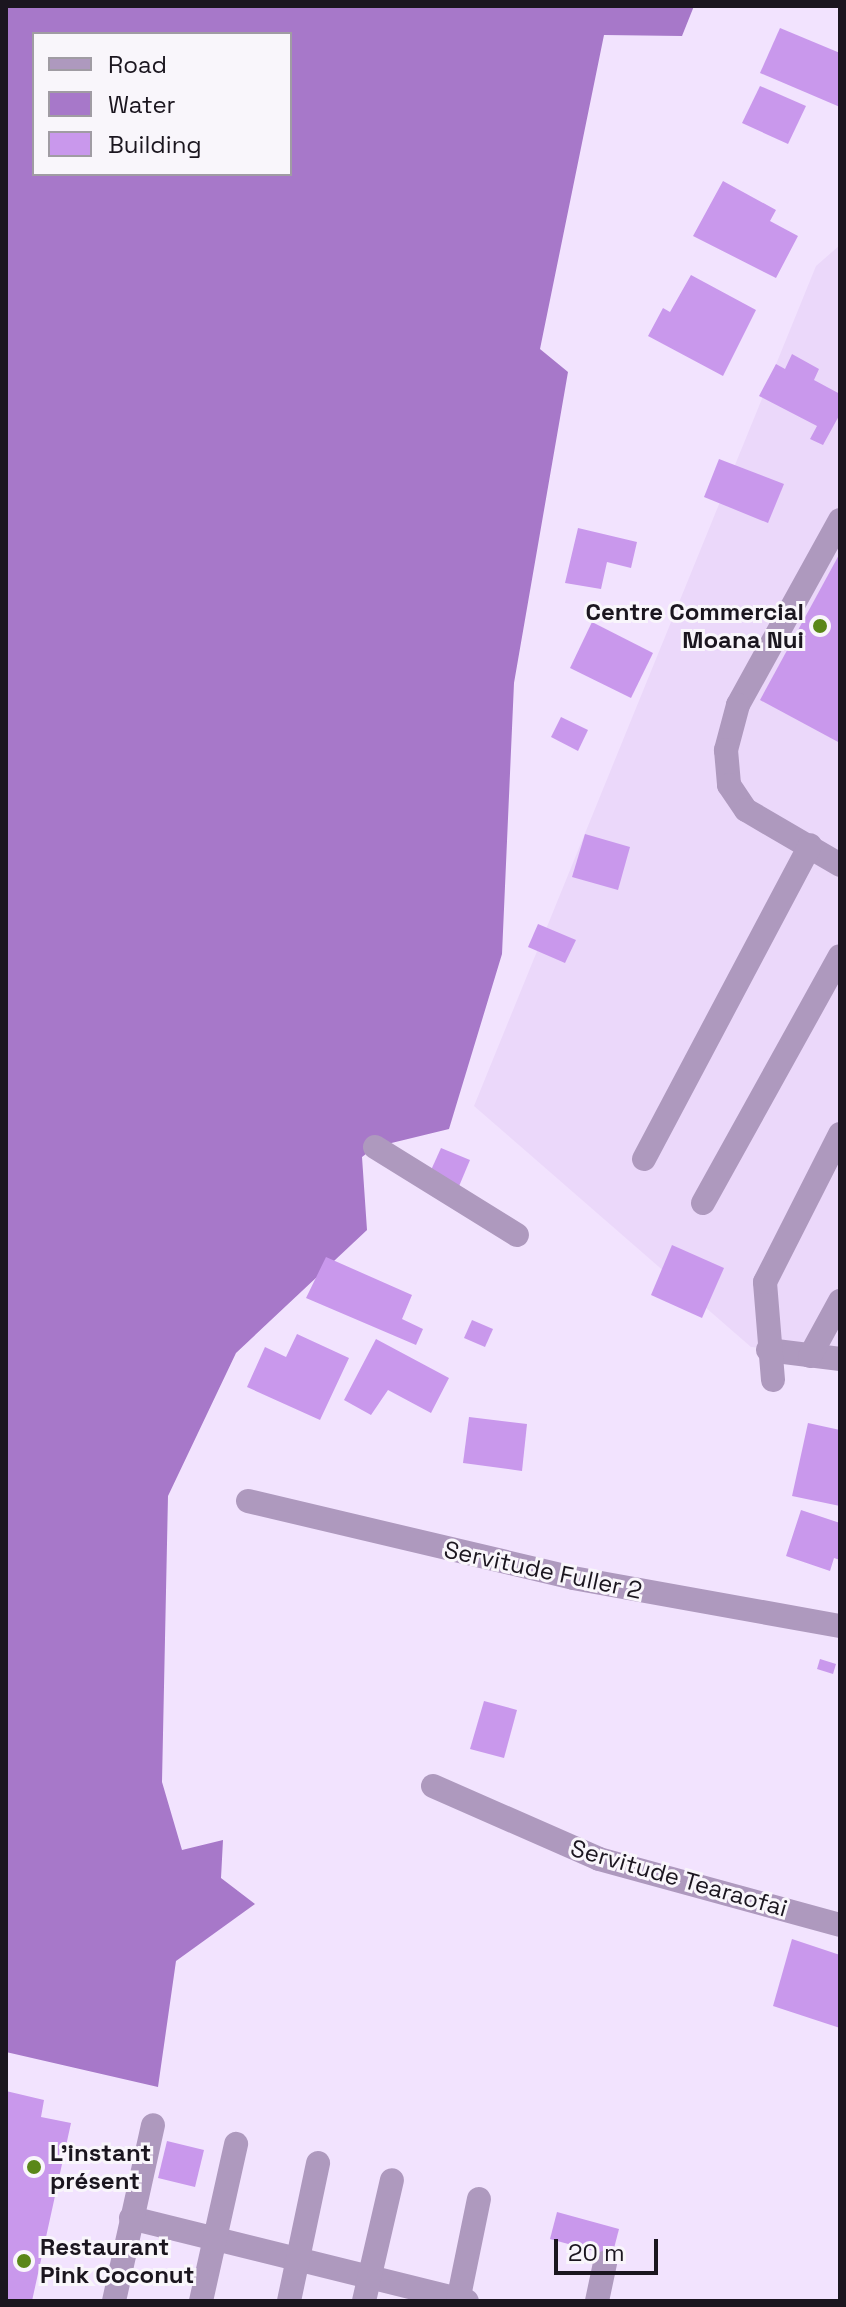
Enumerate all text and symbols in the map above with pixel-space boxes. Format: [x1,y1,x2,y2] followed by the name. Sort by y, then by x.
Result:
[32,32,292,176] legend
[108,49,167,80] text: Road
[108,89,176,120] text: Water
[108,129,202,160] text: Building
[586,598,804,654] place label: Centre Commercial Moana Nui
[811,617,829,635] marker: Centre Commercial Moana Nui
[441,1535,645,1605] street label: Servitude Fuller 2
[567,1833,791,1923] street label: Servitude Tearaofai
[50,2139,151,2195] place label: L’instant présent
[25,2158,43,2176] marker: L’instant présent
[558,2223,662,2273] scale bar
[40,2233,195,2289] place label: Restaurant Pink Coconut
[568,2237,625,2268] text: 20 m
[15,2252,33,2270] marker: Restaurant Pink Coconut

